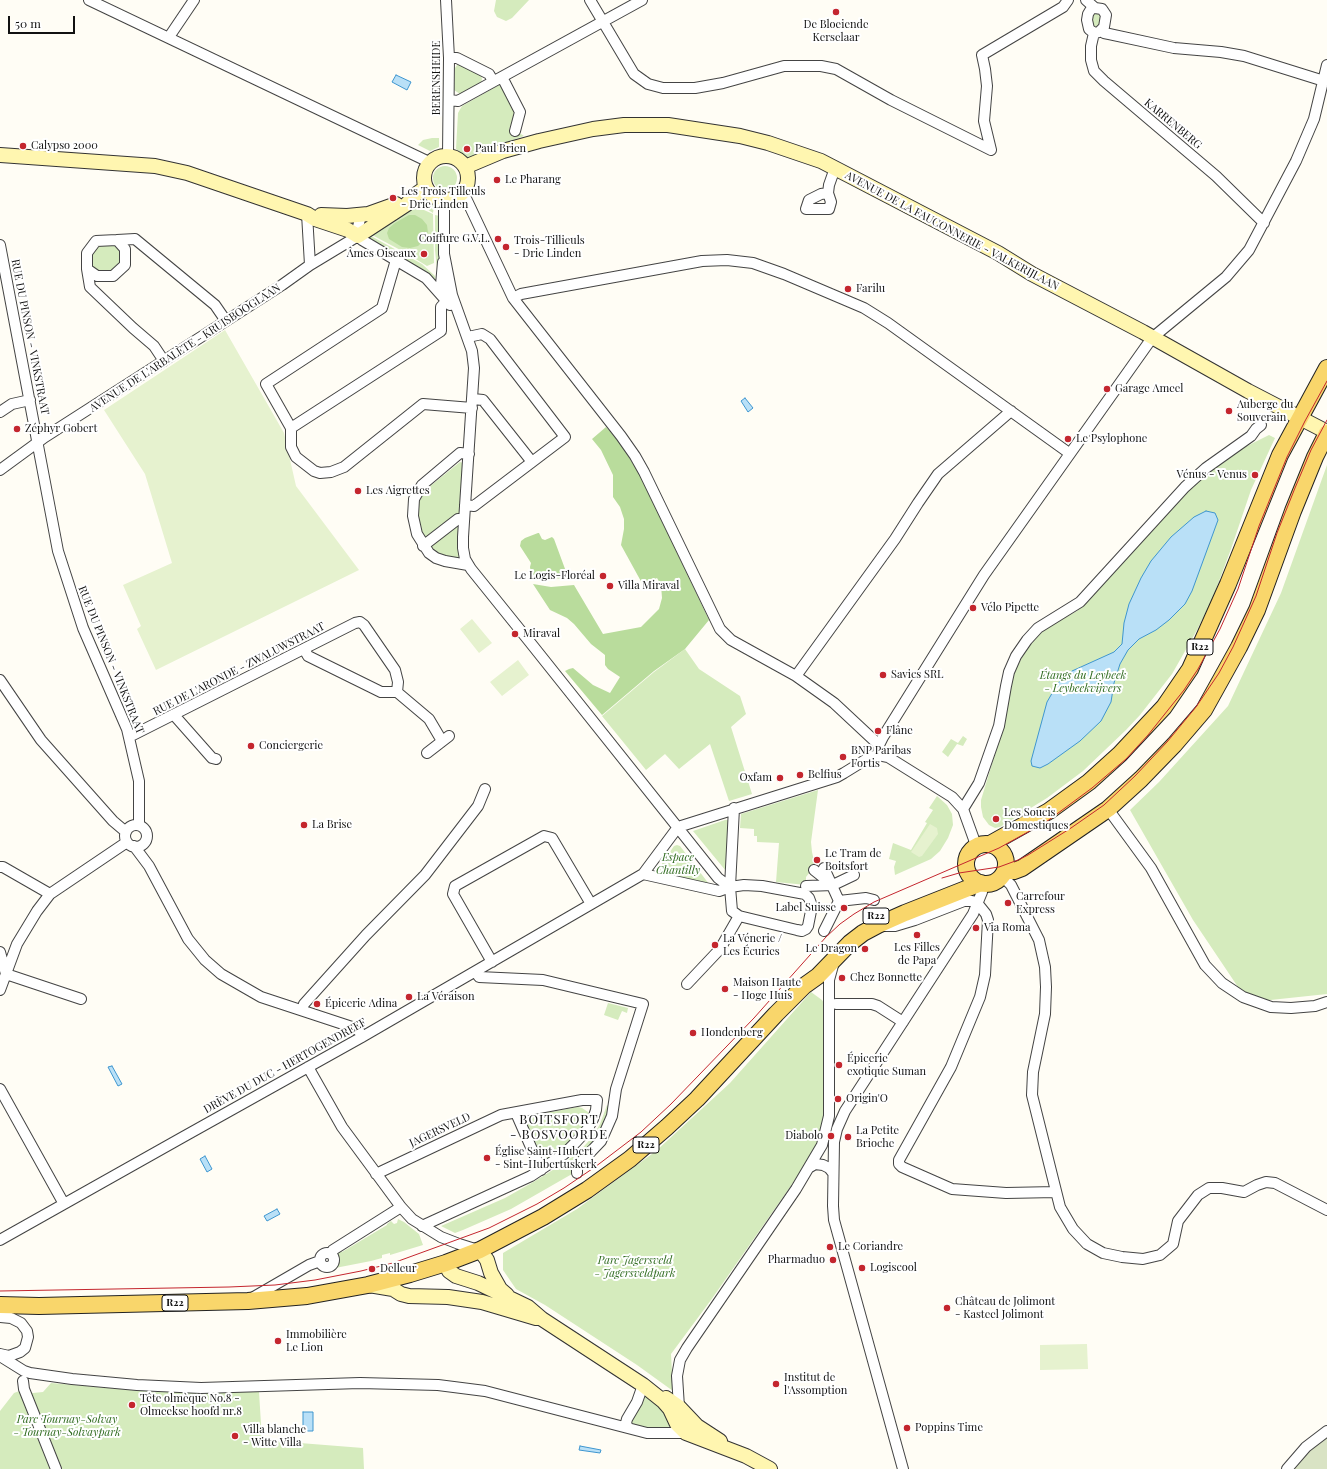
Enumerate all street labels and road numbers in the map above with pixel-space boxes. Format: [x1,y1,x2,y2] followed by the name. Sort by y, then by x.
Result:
[430,41,444,115] street label: BERENSHEIDE
[1142,96,1204,152] street label: KARRENBERG
[843,169,1061,293] street label: AVENUE DE LA FAUCONNERIE - VALKERIJLAAN
[8,258,52,416] street label: RUE DU PINSON - VINKSTRAAT
[87,281,283,415] street label: AVENUE DE L'ARBALÈTE - KRUISBOOGLAAN
[75,584,147,736] street label: RUE DU PINSON - VINKSTRAAT
[151,620,327,718] street label: RUE DE L'ARONDE - ZWALUWSTRAAT
[1187,639,1213,655] road number: R22
[863,908,889,924] road number: R22
[201,1016,369,1116] street label: DRÈVE DU DUC - HERTOGENDREEF
[407,1110,473,1150] street label: JAGERSVELD
[633,1137,659,1153] road number: R22
[162,1295,188,1311] road number: R22

